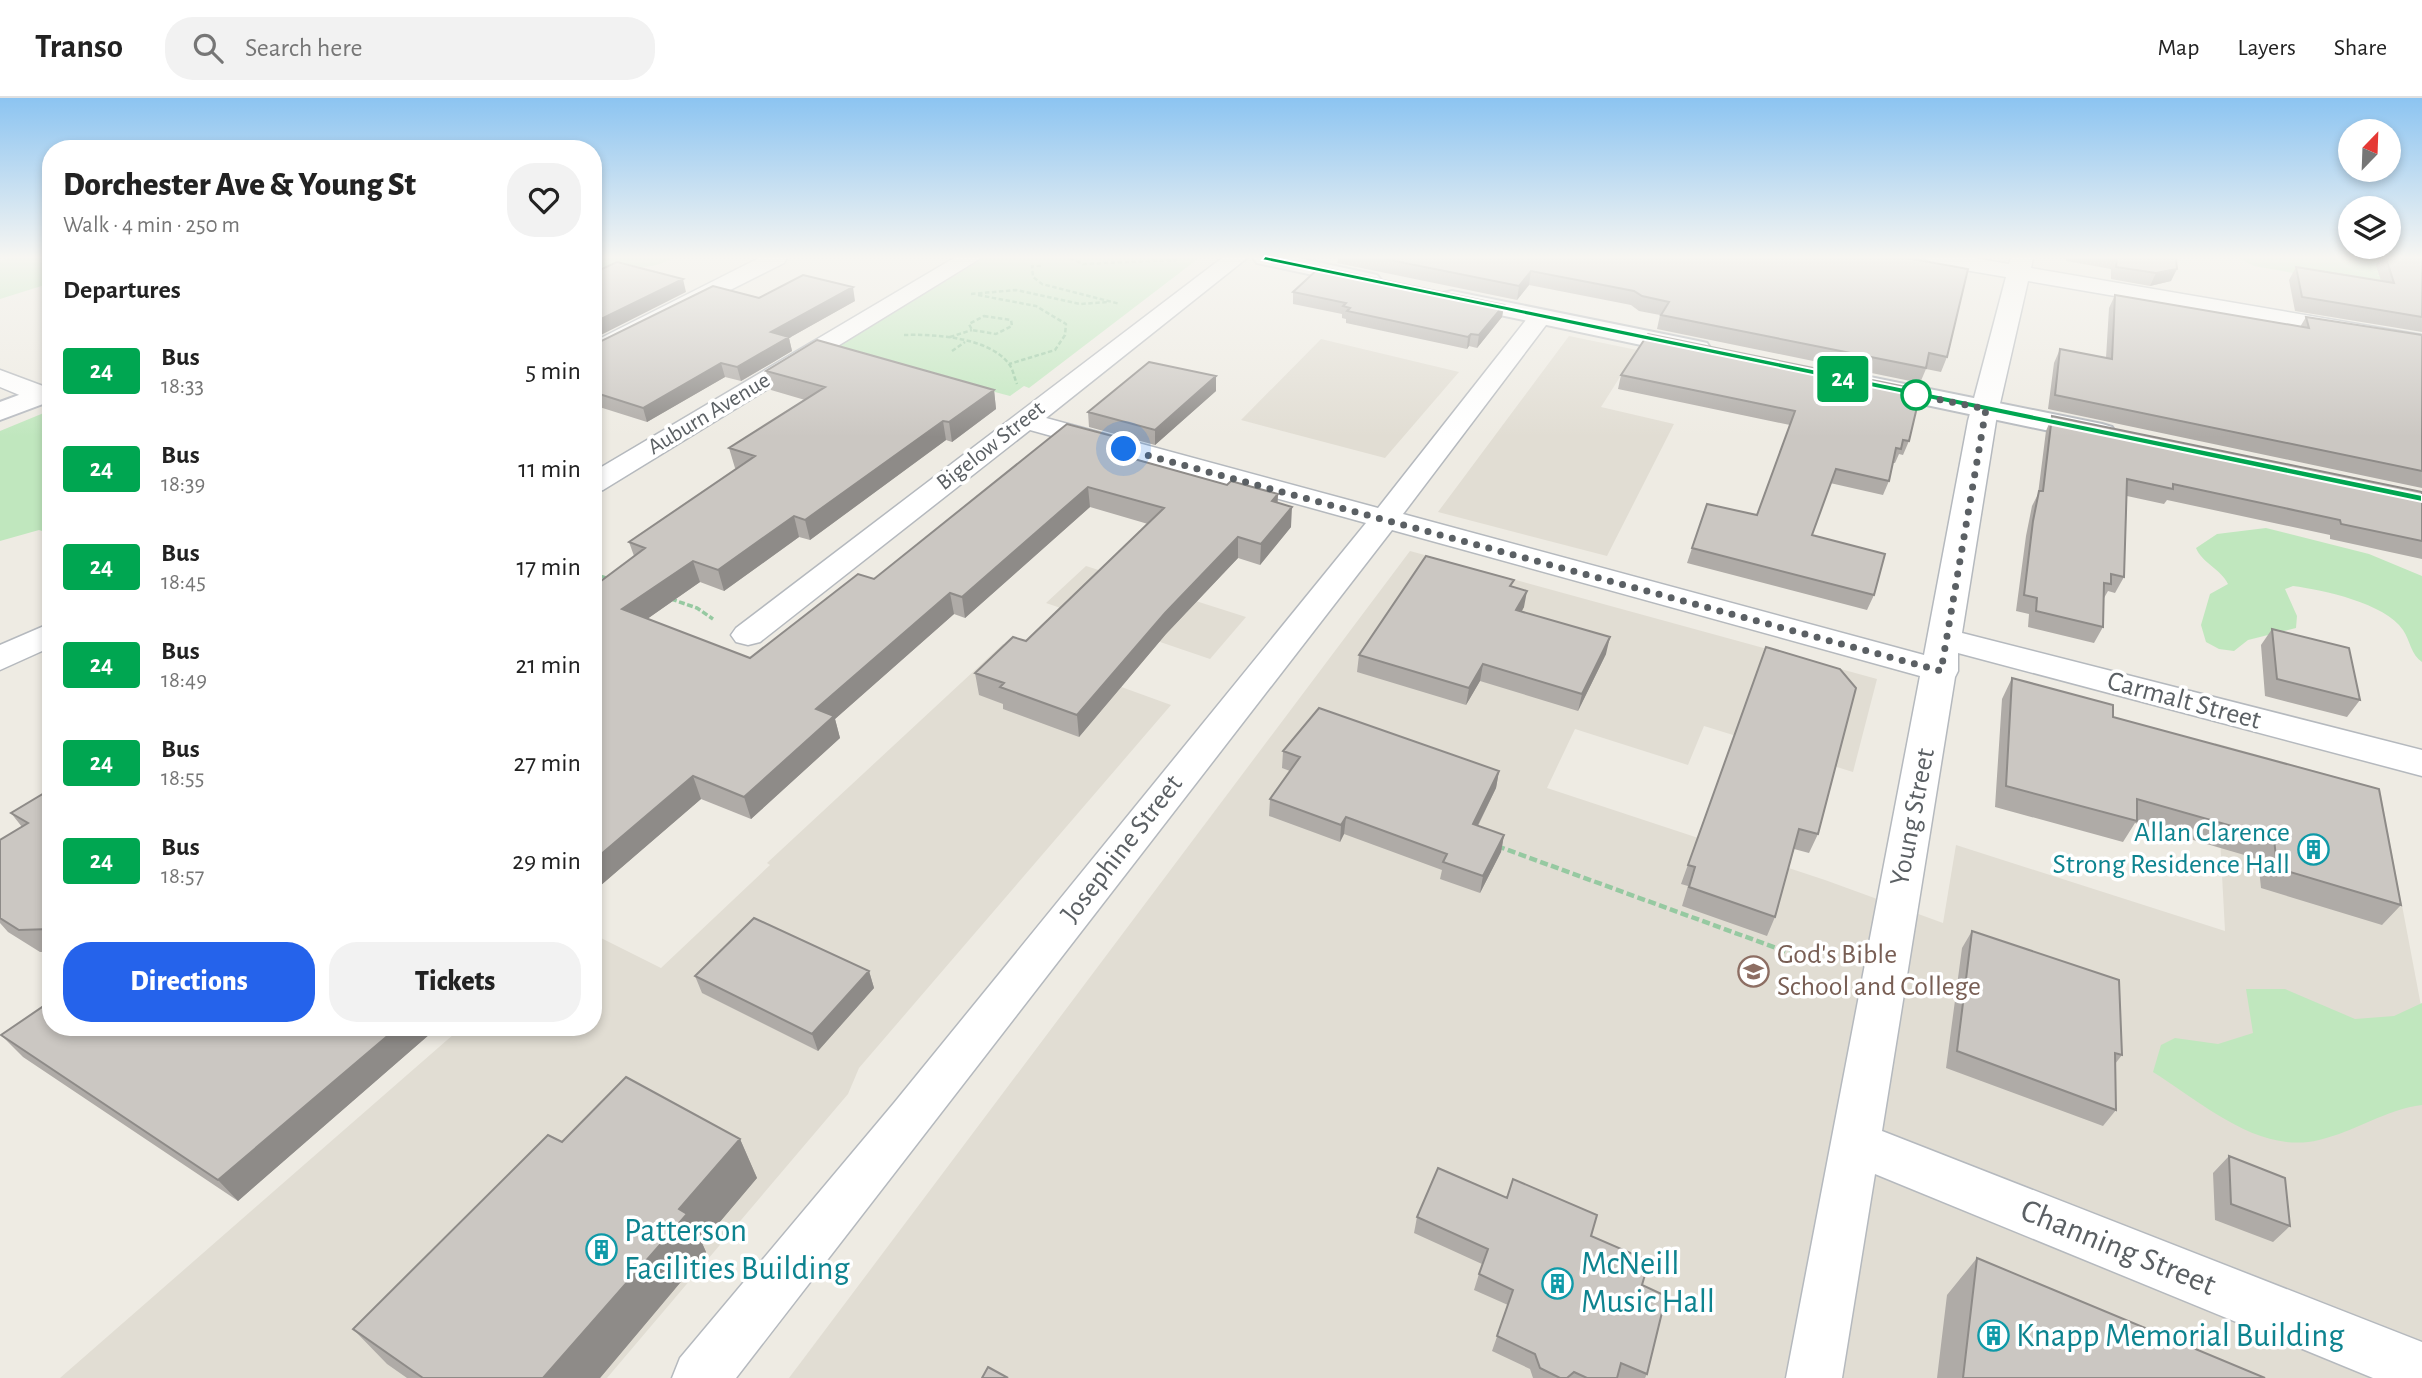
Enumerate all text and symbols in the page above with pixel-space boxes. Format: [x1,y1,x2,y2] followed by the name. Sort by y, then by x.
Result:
[165,17,655,80] search box
[189,29,227,67] icon: search
[35,31,123,64] text: Transo
[245,35,363,61] text: Search here
[2157,36,2199,60] text: Map
[2237,36,2296,60] text: Layers
[2334,36,2387,60] text: Share
[2338,119,2401,182] north arrow
[2338,119,2401,259] map controls
[507,163,581,237] button: heart
[63,169,416,202] text: Dorchester Ave & Young St
[2338,196,2401,259] button: layers
[63,214,240,237] text: Walk · 4 min · 250 m
[63,277,181,303] text: Departures
[161,344,200,370] text: Bus
[1812,356,1874,402] line badge: 24
[525,358,581,384] text: 5 min
[90,359,113,383] text: 24
[1831,367,1855,391] text: 24
[644,369,774,459] street label: Auburn Avenue
[161,375,204,398] text: 18:33
[1901,380,1931,410] unlabelled marker
[933,397,1050,495] street label: Bigelow Street
[1106,431,1141,466] your location
[161,442,200,468] text: Bus
[518,456,581,482] text: 11 min
[90,457,113,481] text: 24
[161,473,205,496] text: 18:39
[161,540,200,566] text: Bus
[516,554,581,580] text: 17 min
[90,555,113,579] text: 24
[161,571,206,594] text: 18:45
[161,638,200,664] text: Bus
[515,652,581,678] text: 21 min
[90,653,113,677] text: 24
[2104,667,2264,735] street label: Carmalt Street
[161,669,207,692] text: 18:49
[161,736,200,762] text: Bus
[1886,746,1940,888] street label: Young Street
[514,750,581,776] text: 27 min
[90,751,113,775] text: 24
[161,767,204,790] text: 18:55
[1056,770,1188,928] street label: Josephine Street
[2053,819,2290,879] place label: Allan Clarence Strong Residence Hall
[2296,832,2330,866] building icon: Allan Clarence Strong Residence Hall
[161,834,200,860] text: Bus
[512,848,581,874] text: 29 min
[90,849,113,873] text: 24
[161,865,204,888] text: 18:57
[1777,941,1981,1001] place label: God's Bible School and College
[63,942,315,1022] button: Directions
[329,942,581,1022] button: Tickets
[1737,954,1771,988] school or university icon: God's Bible School and College
[2016,1194,2221,1302] street label: Channing Street
[624,1215,850,1286] place label: Patterson Facilities Building
[584,1233,618,1267] building icon: Patterson Facilities Building
[1581,1248,1715,1319] place label: McNeill Music Hall
[1541,1266,1575,1300] building icon: McNeill Music Hall
[1976,1319,2010,1353] building icon: Knapp Memorial Building
[2016,1320,2344,1353] place label: Knapp Memorial Building

